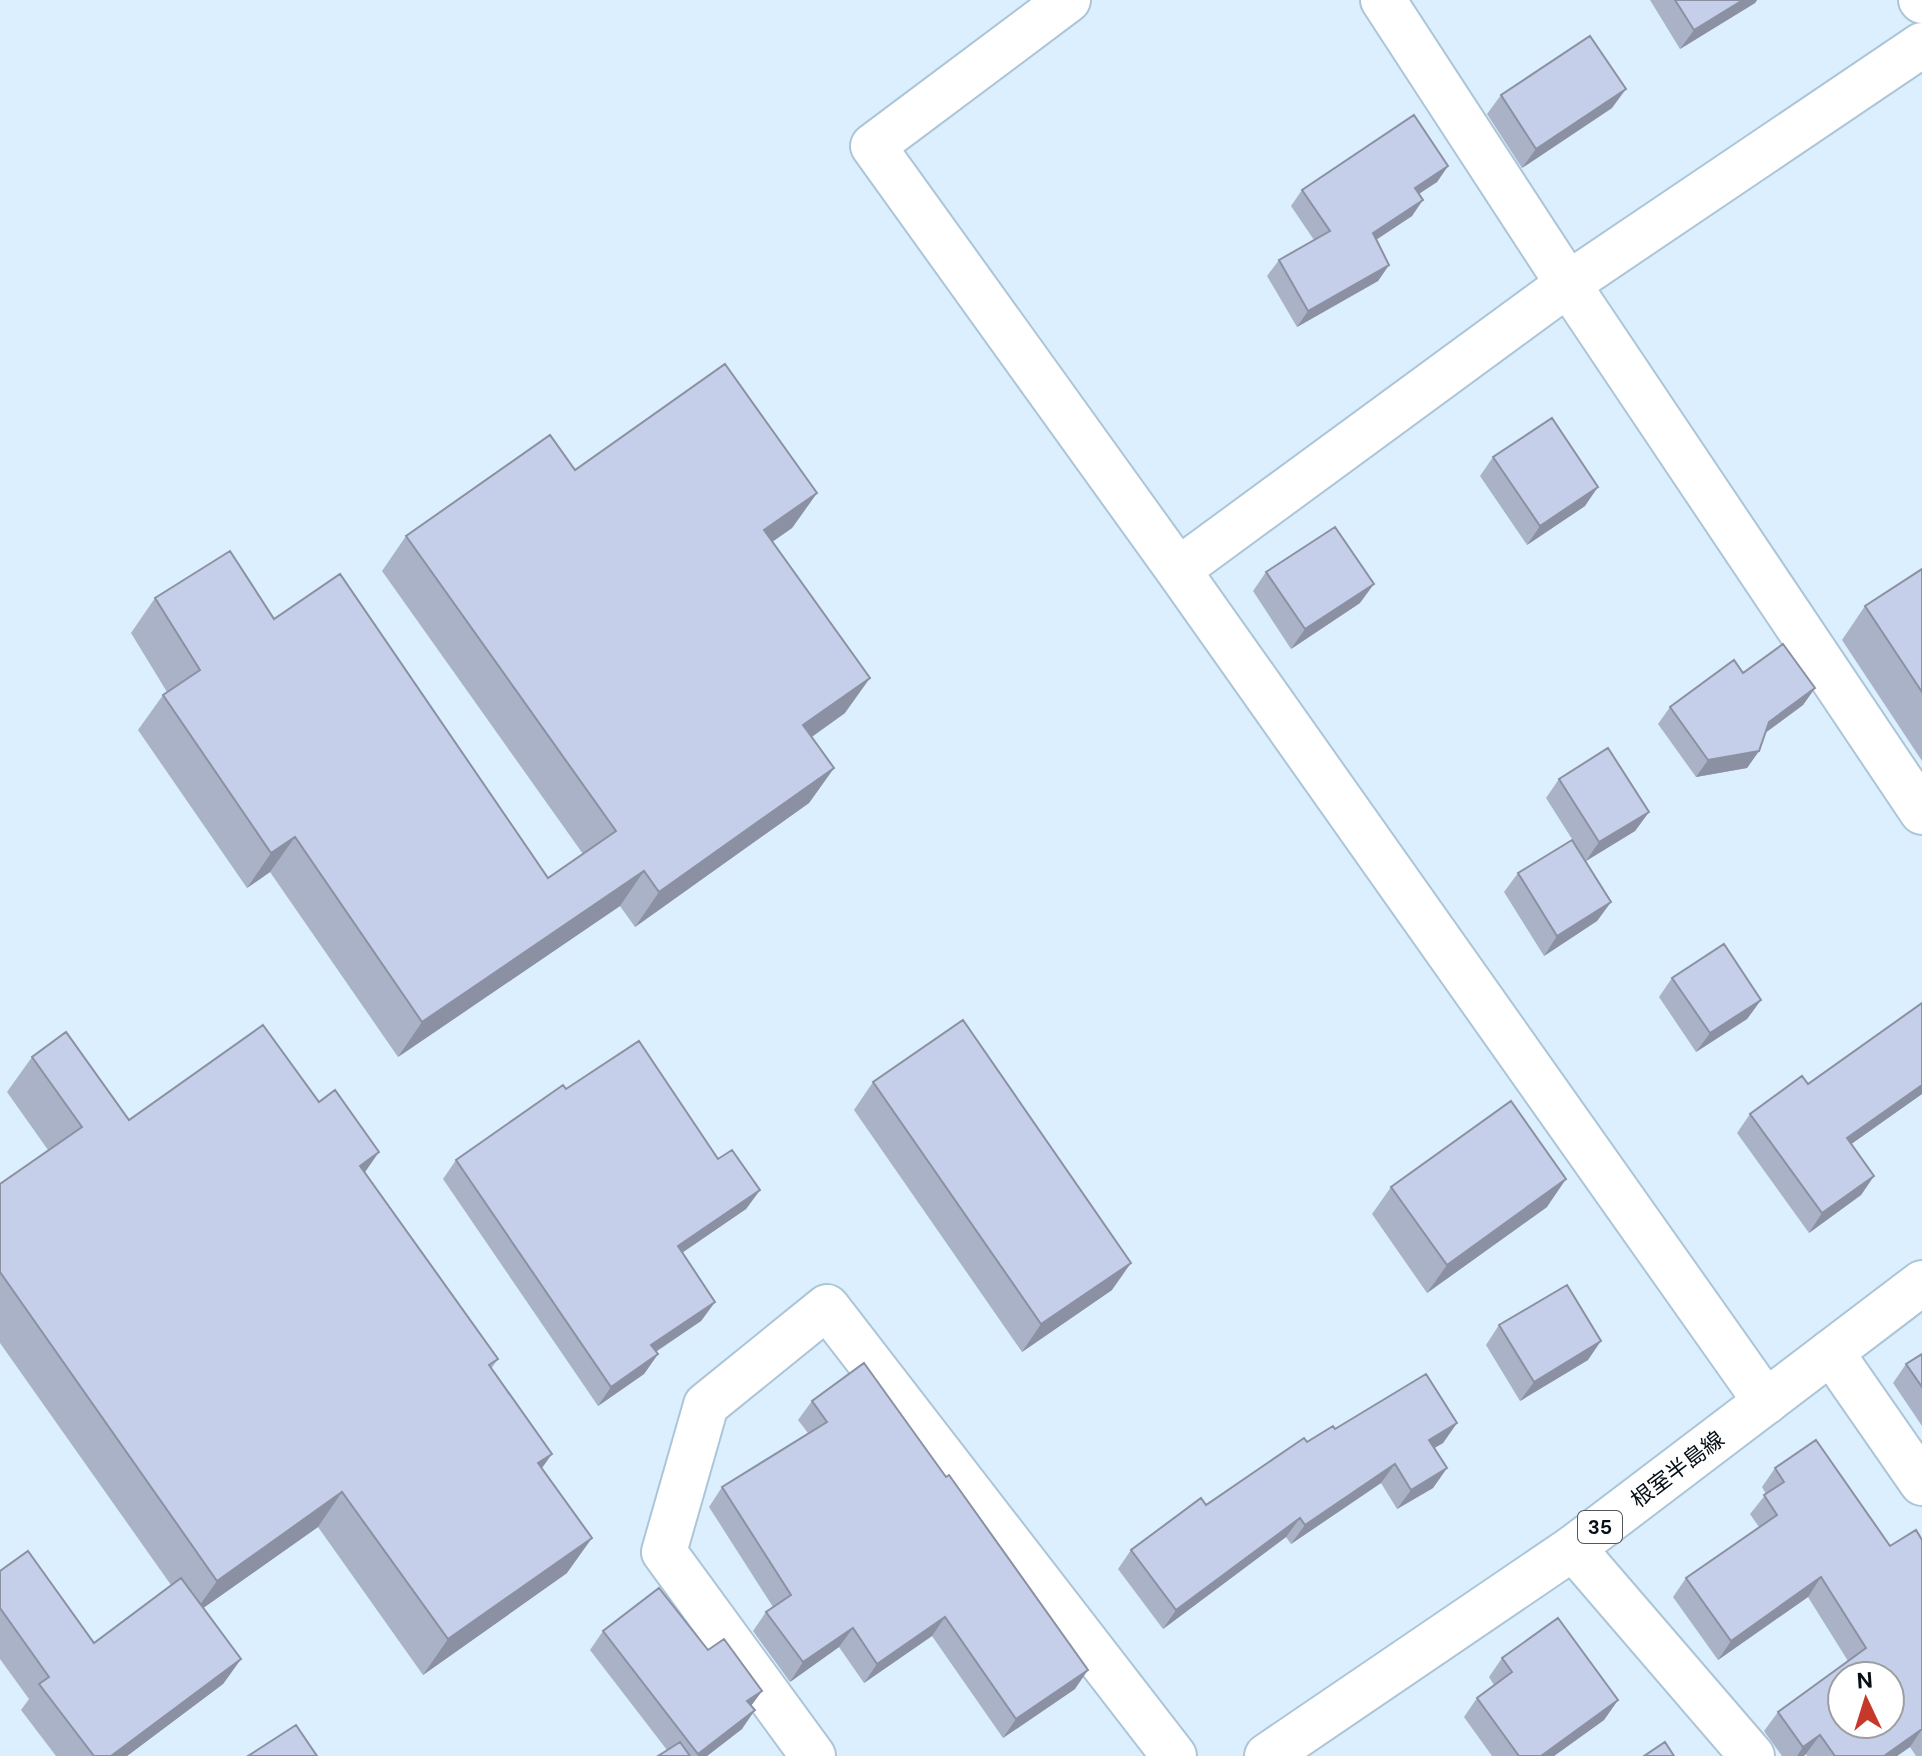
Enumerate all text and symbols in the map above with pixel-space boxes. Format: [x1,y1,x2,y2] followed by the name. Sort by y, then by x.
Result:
[1625,1425,1730,1514] street label: 根室半島線
[1578,1511,1622,1543] road number: 35
[1826,1660,1906,1740] north arrow
[1856,1666,1874,1696] text: N

